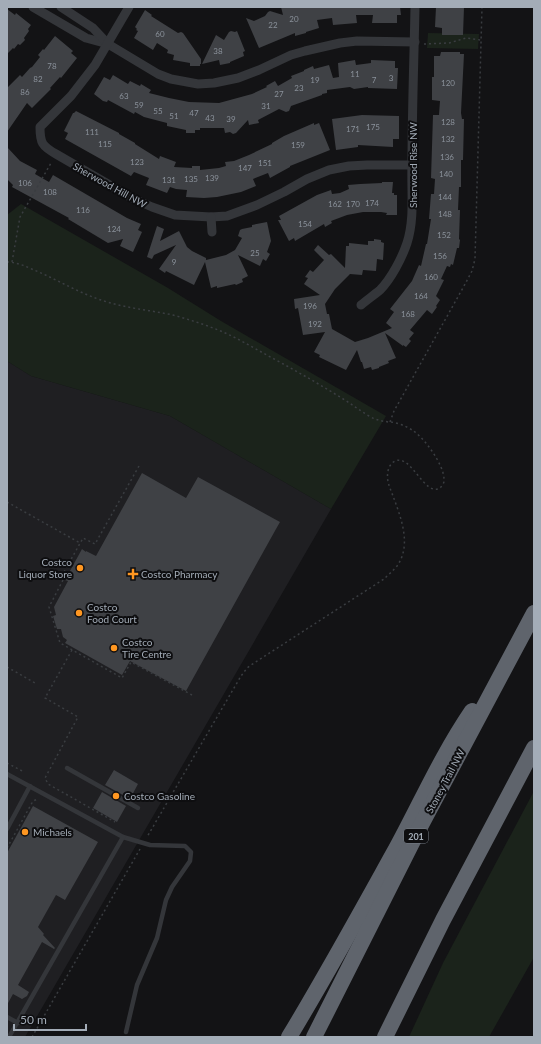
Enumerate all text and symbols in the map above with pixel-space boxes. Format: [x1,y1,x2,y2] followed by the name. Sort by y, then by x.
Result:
[289,14,299,24] house number: 20
[268,20,278,30] house number: 22
[155,29,165,39] house number: 60
[213,46,223,56] house number: 38
[47,61,57,71] house number: 78
[350,69,360,79] house number: 11
[389,73,394,83] house number: 3
[33,74,43,84] house number: 82
[310,75,320,85] house number: 19
[372,75,377,85] house number: 7
[441,78,455,88] house number: 120
[294,83,304,93] house number: 23
[20,87,30,97] house number: 86
[274,89,284,99] house number: 27
[119,91,129,101] house number: 63
[134,100,144,110] house number: 59
[261,101,271,111] house number: 31
[153,106,163,116] house number: 55
[189,108,199,118] house number: 47
[169,111,179,121] house number: 51
[205,113,215,123] house number: 43
[226,114,236,124] house number: 39
[441,117,455,127] house number: 128
[407,121,419,208] street label: Sherwood Rise NW
[366,122,380,132] house number: 175
[346,124,360,134] house number: 171
[85,127,99,137] house number: 111
[441,134,455,144] house number: 132
[98,139,112,149] house number: 115
[291,140,305,150] house number: 159
[440,152,454,162] house number: 136
[130,157,144,167] house number: 123
[258,158,272,168] house number: 151
[71,160,149,211] street label: Sherwood Hill NW
[238,163,252,173] house number: 147
[439,169,453,179] house number: 140
[205,173,219,183] house number: 139
[184,174,198,184] house number: 135
[162,175,176,185] house number: 131
[18,178,32,188] house number: 106
[43,187,57,197] house number: 108
[438,192,452,202] house number: 144
[365,198,379,208] house number: 174
[328,199,342,209] house number: 162
[346,199,360,209] house number: 170
[76,205,90,215] house number: 116
[438,209,452,219] house number: 148
[298,219,312,229] house number: 154
[107,224,121,234] house number: 124
[437,230,451,240] house number: 152
[250,248,260,258] house number: 25
[433,251,447,261] house number: 156
[172,257,177,267] house number: 9
[424,272,438,282] house number: 160
[414,291,428,301] house number: 164
[303,301,317,311] house number: 196
[401,309,415,319] house number: 168
[308,319,322,329] house number: 192
[18,556,72,580] place label: Costco Liquor Store
[75,563,85,573] marker: Costco Liquor Store
[141,568,218,580] place label: Costco Pharmacy
[128,569,138,579] marker: Costco Pharmacy
[87,601,137,625] place label: Costco Food Court
[74,608,84,618] marker: Costco Food Court
[122,636,171,660] place label: Costco Tire Centre
[109,643,119,653] marker: Costco Tire Centre
[423,746,467,815] street label: Stoney Trail NW
[124,790,195,802] place label: Costco Gasoline
[111,791,121,801] marker: Costco Gasoline
[33,826,72,838] place label: Michaels
[20,827,30,837] marker: Michaels
[404,829,428,843] road number: 201
[14,1006,86,1032] scale bar
[20,1012,47,1027] text: 50 m

